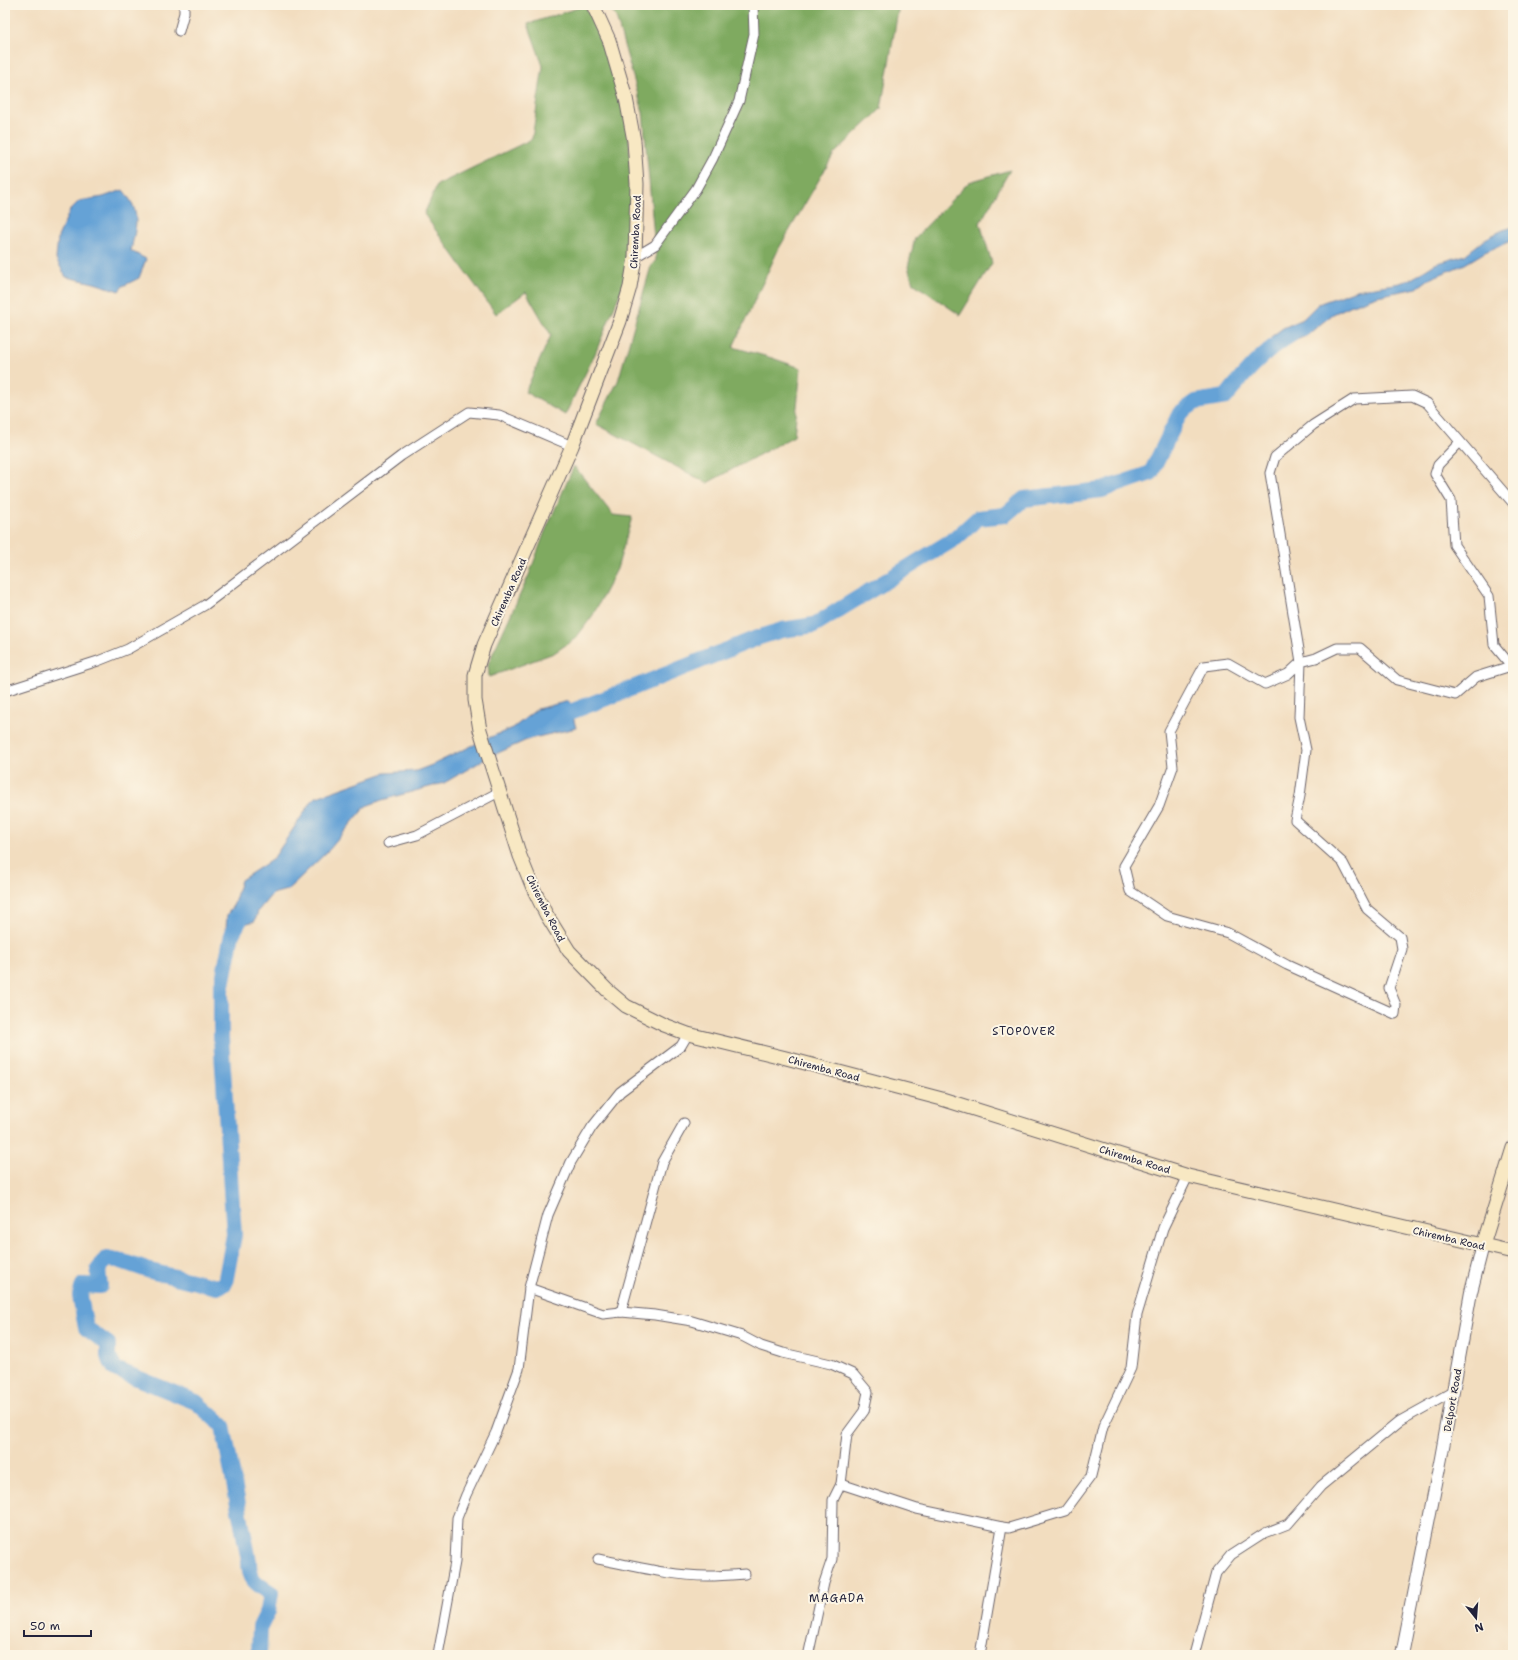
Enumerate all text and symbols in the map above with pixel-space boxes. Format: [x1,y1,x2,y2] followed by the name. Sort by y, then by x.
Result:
[627,194,644,269] street label: Chiremba Road
[488,555,530,628] street label: Chiremba Road
[523,872,568,945] street label: Chiremba Road
[992,1024,1056,1039] district label: STOPOVER
[787,1053,862,1084] street label: Chiremba Road
[1098,1142,1173,1177] street label: Chiremba Road
[1412,1224,1487,1253] street label: Chiremba Road
[1441,1367,1465,1433] street label: Delport Road
[809,1591,865,1606] district label: MAGADA
[1456,1598,1496,1638] north arrow
[24,1612,91,1638] scale bar
[30,1618,60,1634] text: 50 m
[1472,1619,1485,1636] text: N

